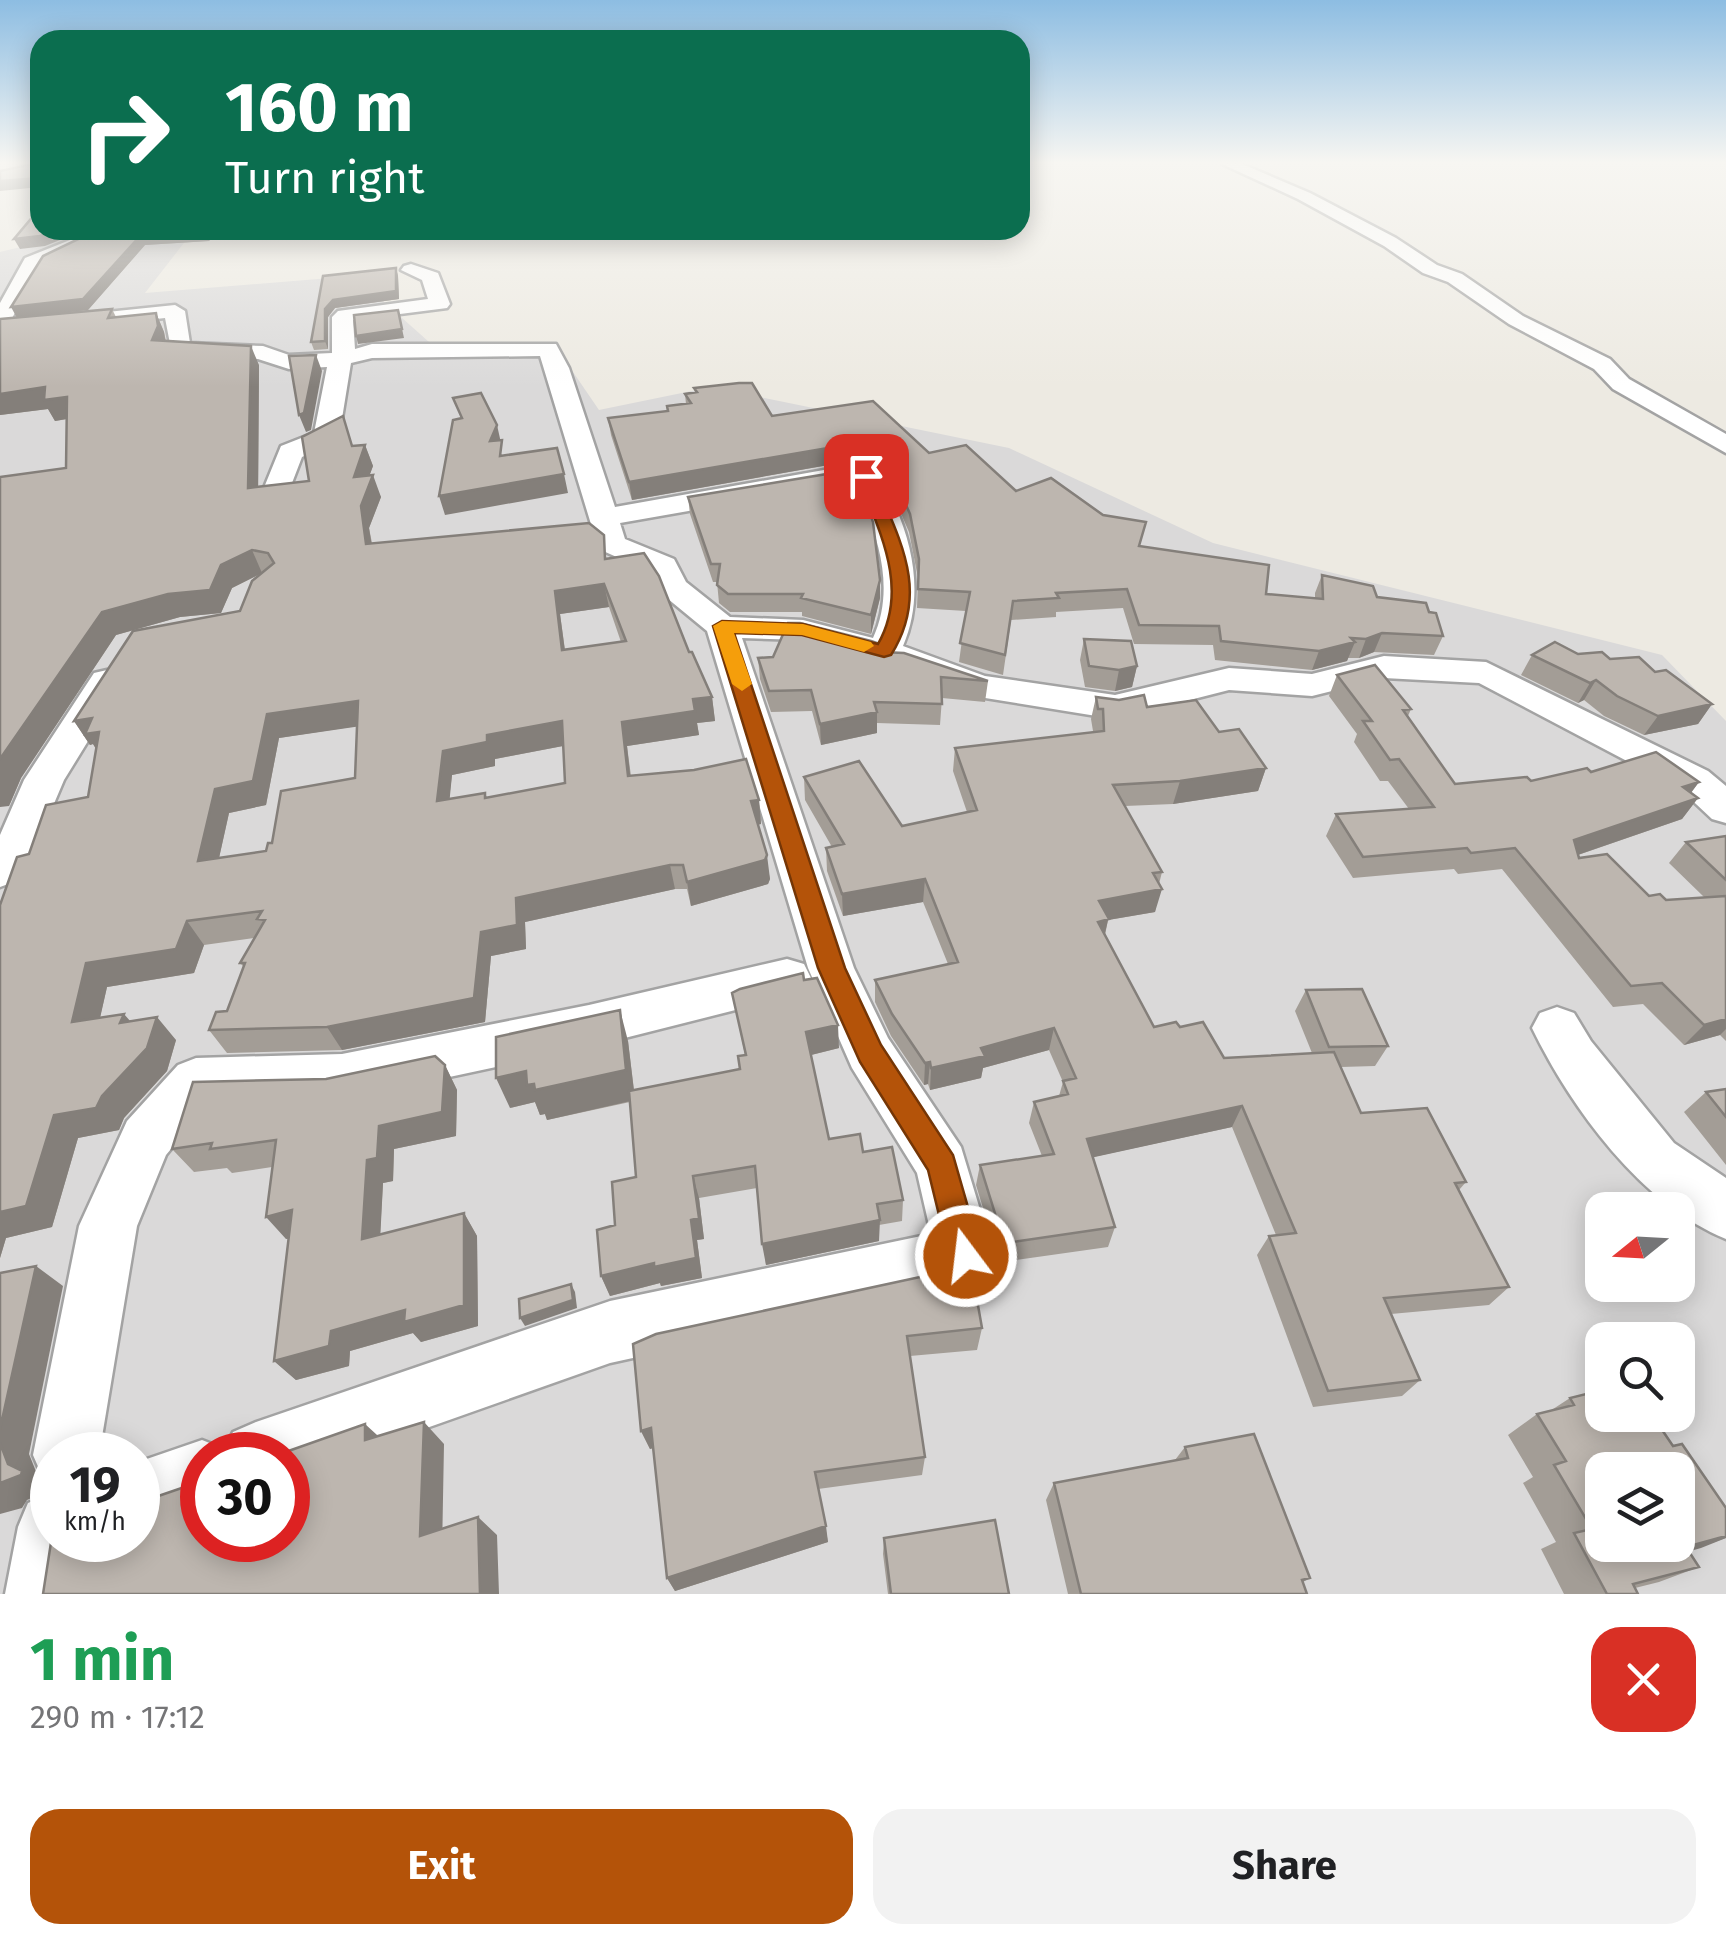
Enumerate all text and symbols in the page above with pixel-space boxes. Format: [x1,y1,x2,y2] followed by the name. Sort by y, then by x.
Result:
[225,66,414,150] text: 160 m
[60,70,190,200] icon: right
[225,151,424,205] text: Turn right
[824,434,909,519] pin
[839,449,894,504] icon: arrive
[1585,1192,1695,1302] north arrow
[1585,1192,1695,1562] map controls
[914,1204,1018,1308] position arrow
[1585,1322,1695,1432] button: search
[180,1432,310,1562] speed limit sign: 30
[1585,1452,1695,1562] button: layers
[69,1455,121,1515] text: 19
[64,1507,126,1537] text: km/h
[30,1624,174,1696] text: 1 min
[1591,1627,1696,1732] button: close
[30,1698,205,1736] text: 290 m · 17:12
[30,1809,853,1924] button: Exit
[873,1809,1696,1924] button: Share

